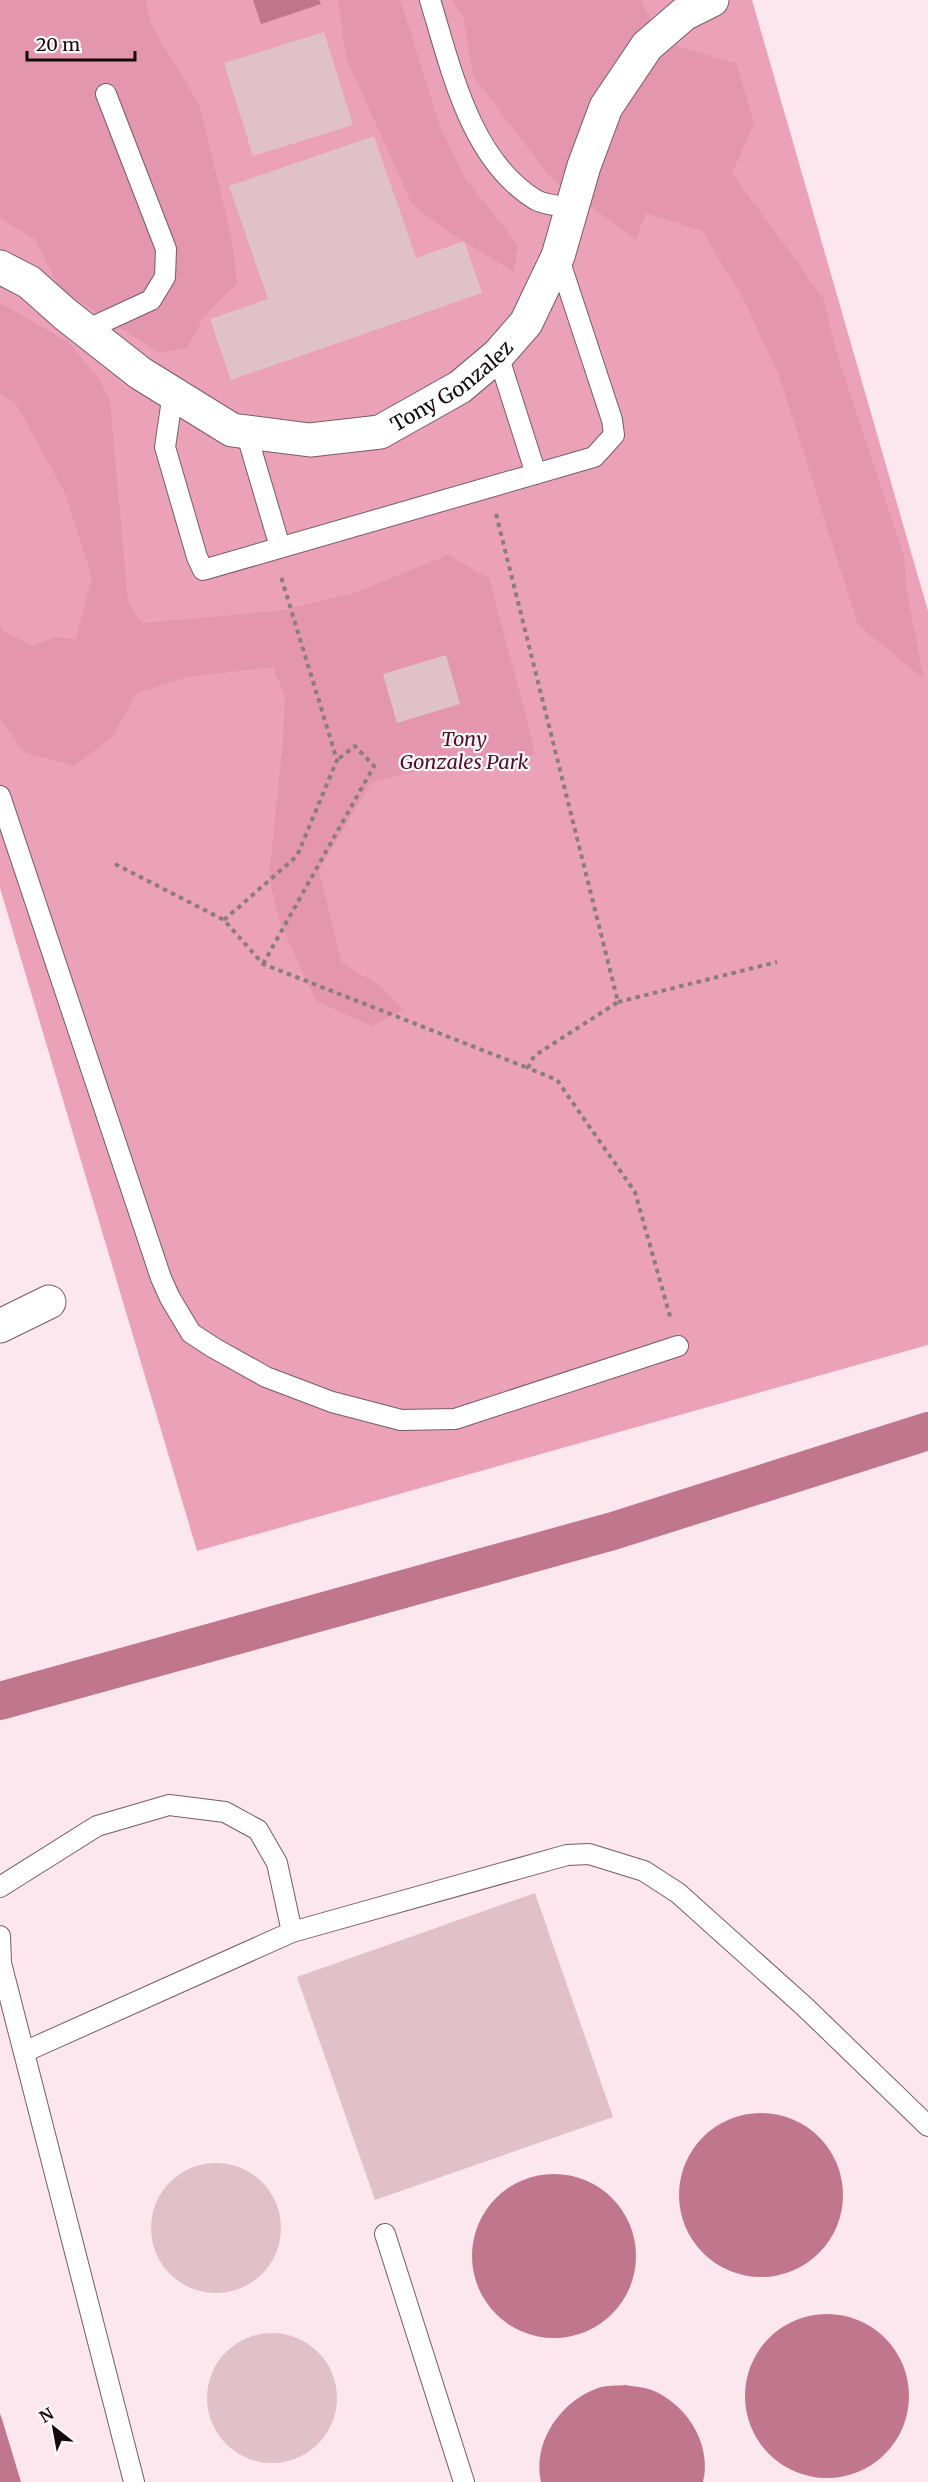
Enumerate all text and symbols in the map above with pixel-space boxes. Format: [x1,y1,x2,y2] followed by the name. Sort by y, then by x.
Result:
[27,24,135,62] scale bar
[36,33,80,56] text: 20 m
[386,335,518,436] street label: Tony Gonzalez
[400,726,528,774] park label: Tony Gonzales Park
[24,2398,84,2458] north arrow
[36,2403,57,2427] text: N

